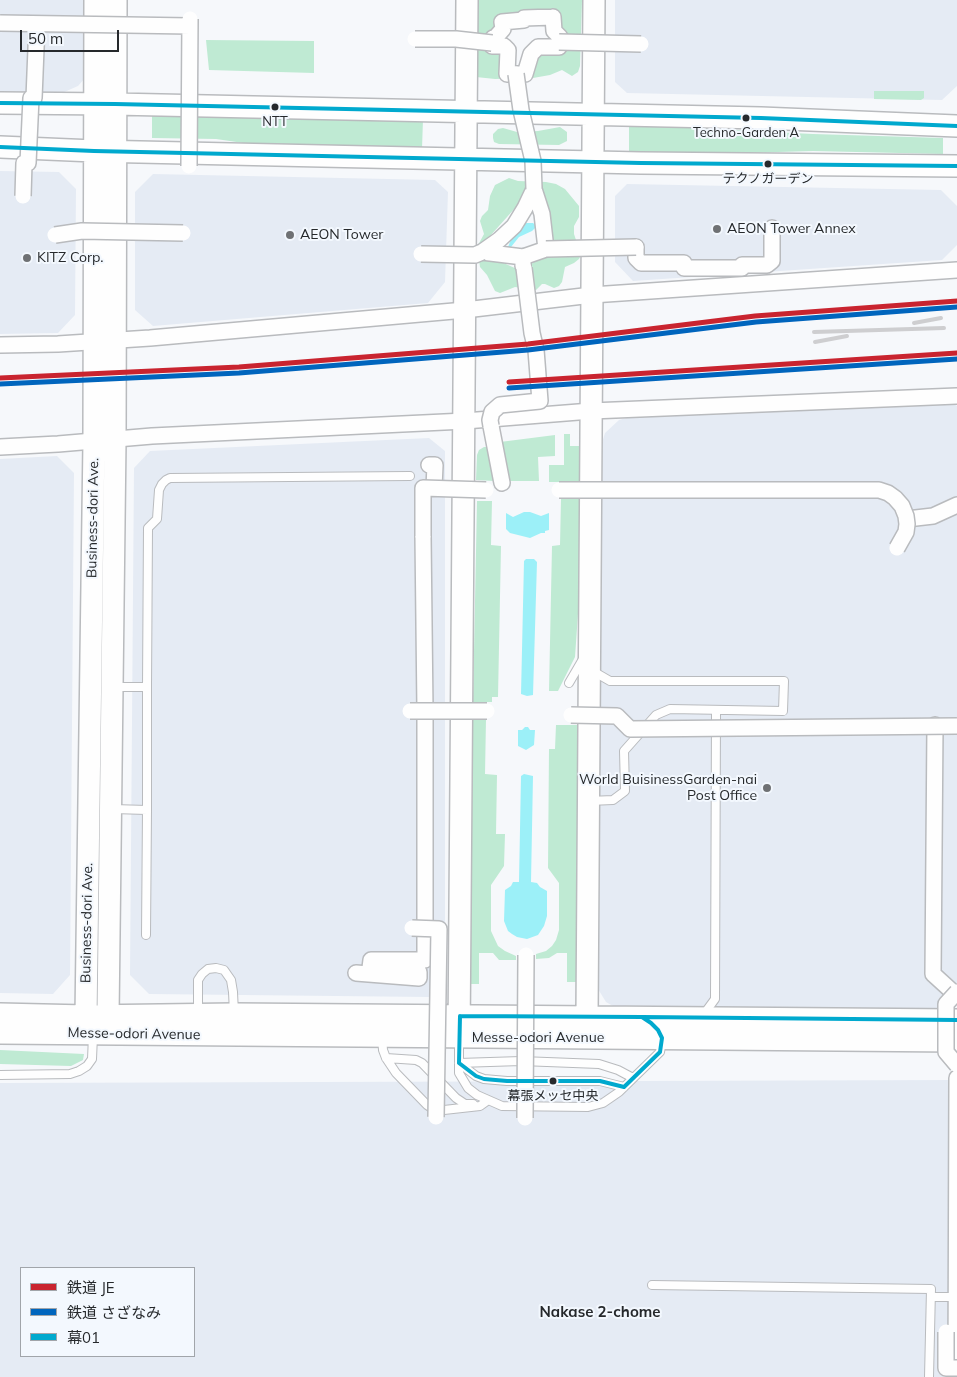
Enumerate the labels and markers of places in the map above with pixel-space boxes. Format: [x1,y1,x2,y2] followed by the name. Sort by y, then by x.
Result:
[270,102,280,112] marker: NTT
[741,113,751,123] marker: Techno-Garden A
[262,114,288,130] place label: NTT
[693,125,799,141] place label: Techno-Garden A
[763,159,773,169] marker: テクノガーデン
[723,171,813,187] place label: テクノガーデン
[727,221,856,237] place label: AEON Tower Annex
[711,223,723,235] marker: AEON Tower Annex
[300,227,383,243] place label: AEON Tower
[284,229,296,241] marker: AEON Tower
[37,250,103,266] place label: KITZ Corp.
[21,252,33,264] marker: KITZ Corp.
[579,772,757,804] place label: World BuisinessGarden-nai Post Office
[761,782,773,794] marker: World BuisinessGarden-nai Post Office
[548,1076,558,1086] marker: 幕張メッセ中央
[508,1088,598,1104] place label: 幕張メッセ中央

